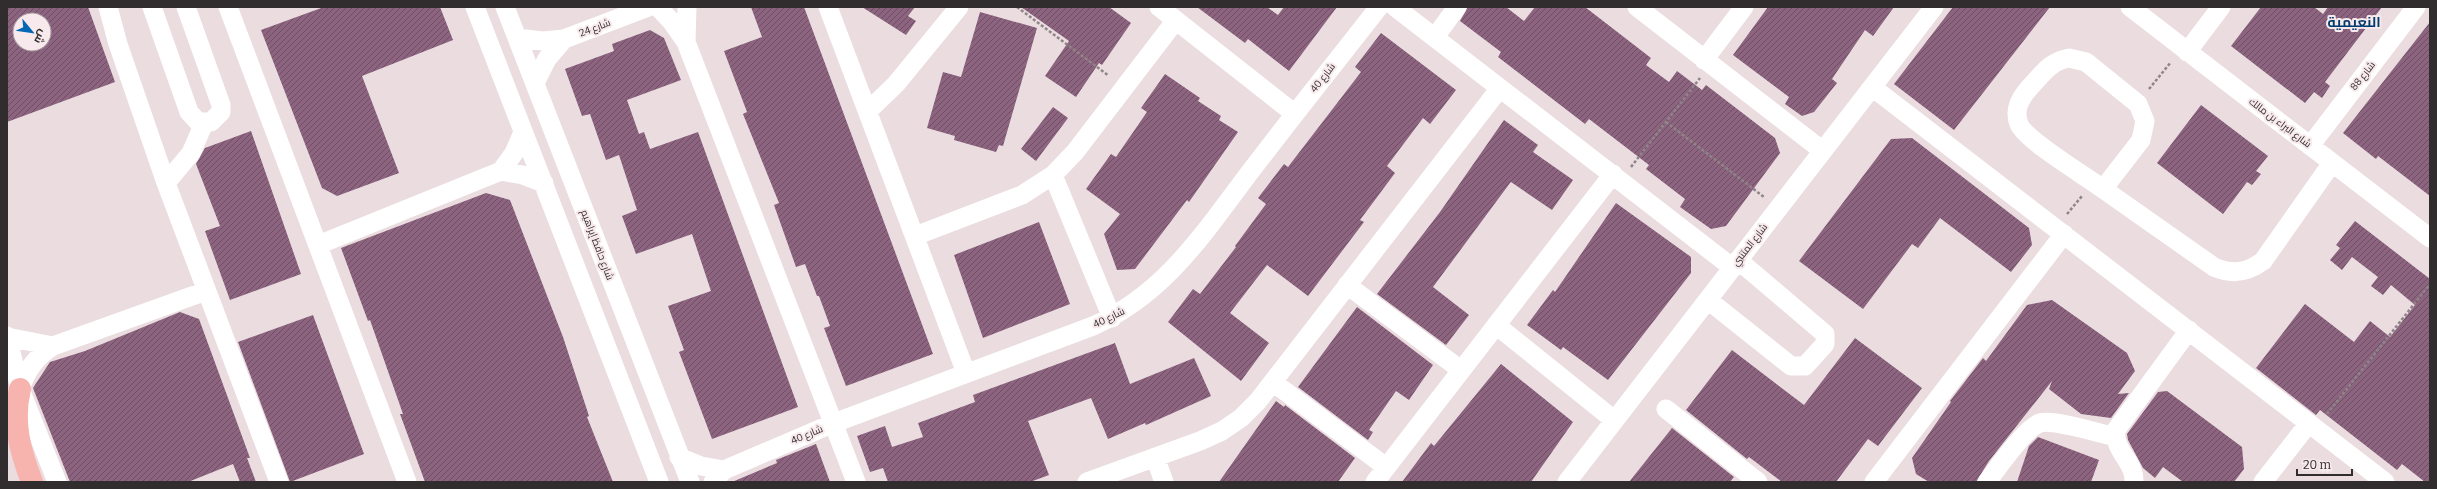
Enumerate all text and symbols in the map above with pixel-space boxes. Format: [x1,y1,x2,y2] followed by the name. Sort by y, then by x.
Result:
[12,12,52,52] north arrow
[2327,14,2381,31] district label: النعيمية
[578,17,612,39] street label: شارع 24
[31,27,49,46] text: ش
[2348,59,2378,93] street label: شارع 88
[1308,61,1338,95] street label: شارع 40
[2247,96,2313,150] street label: شارع البراء بن مالك
[577,208,616,282] street label: شارع حافظ إبراهيم
[1730,221,1771,269] street label: شارع المتنبي
[1091,305,1127,331] street label: شارع 40
[789,423,825,447] street label: شارع 40
[2297,451,2352,477] scale bar
[2303,458,2332,472] text: 20 m

